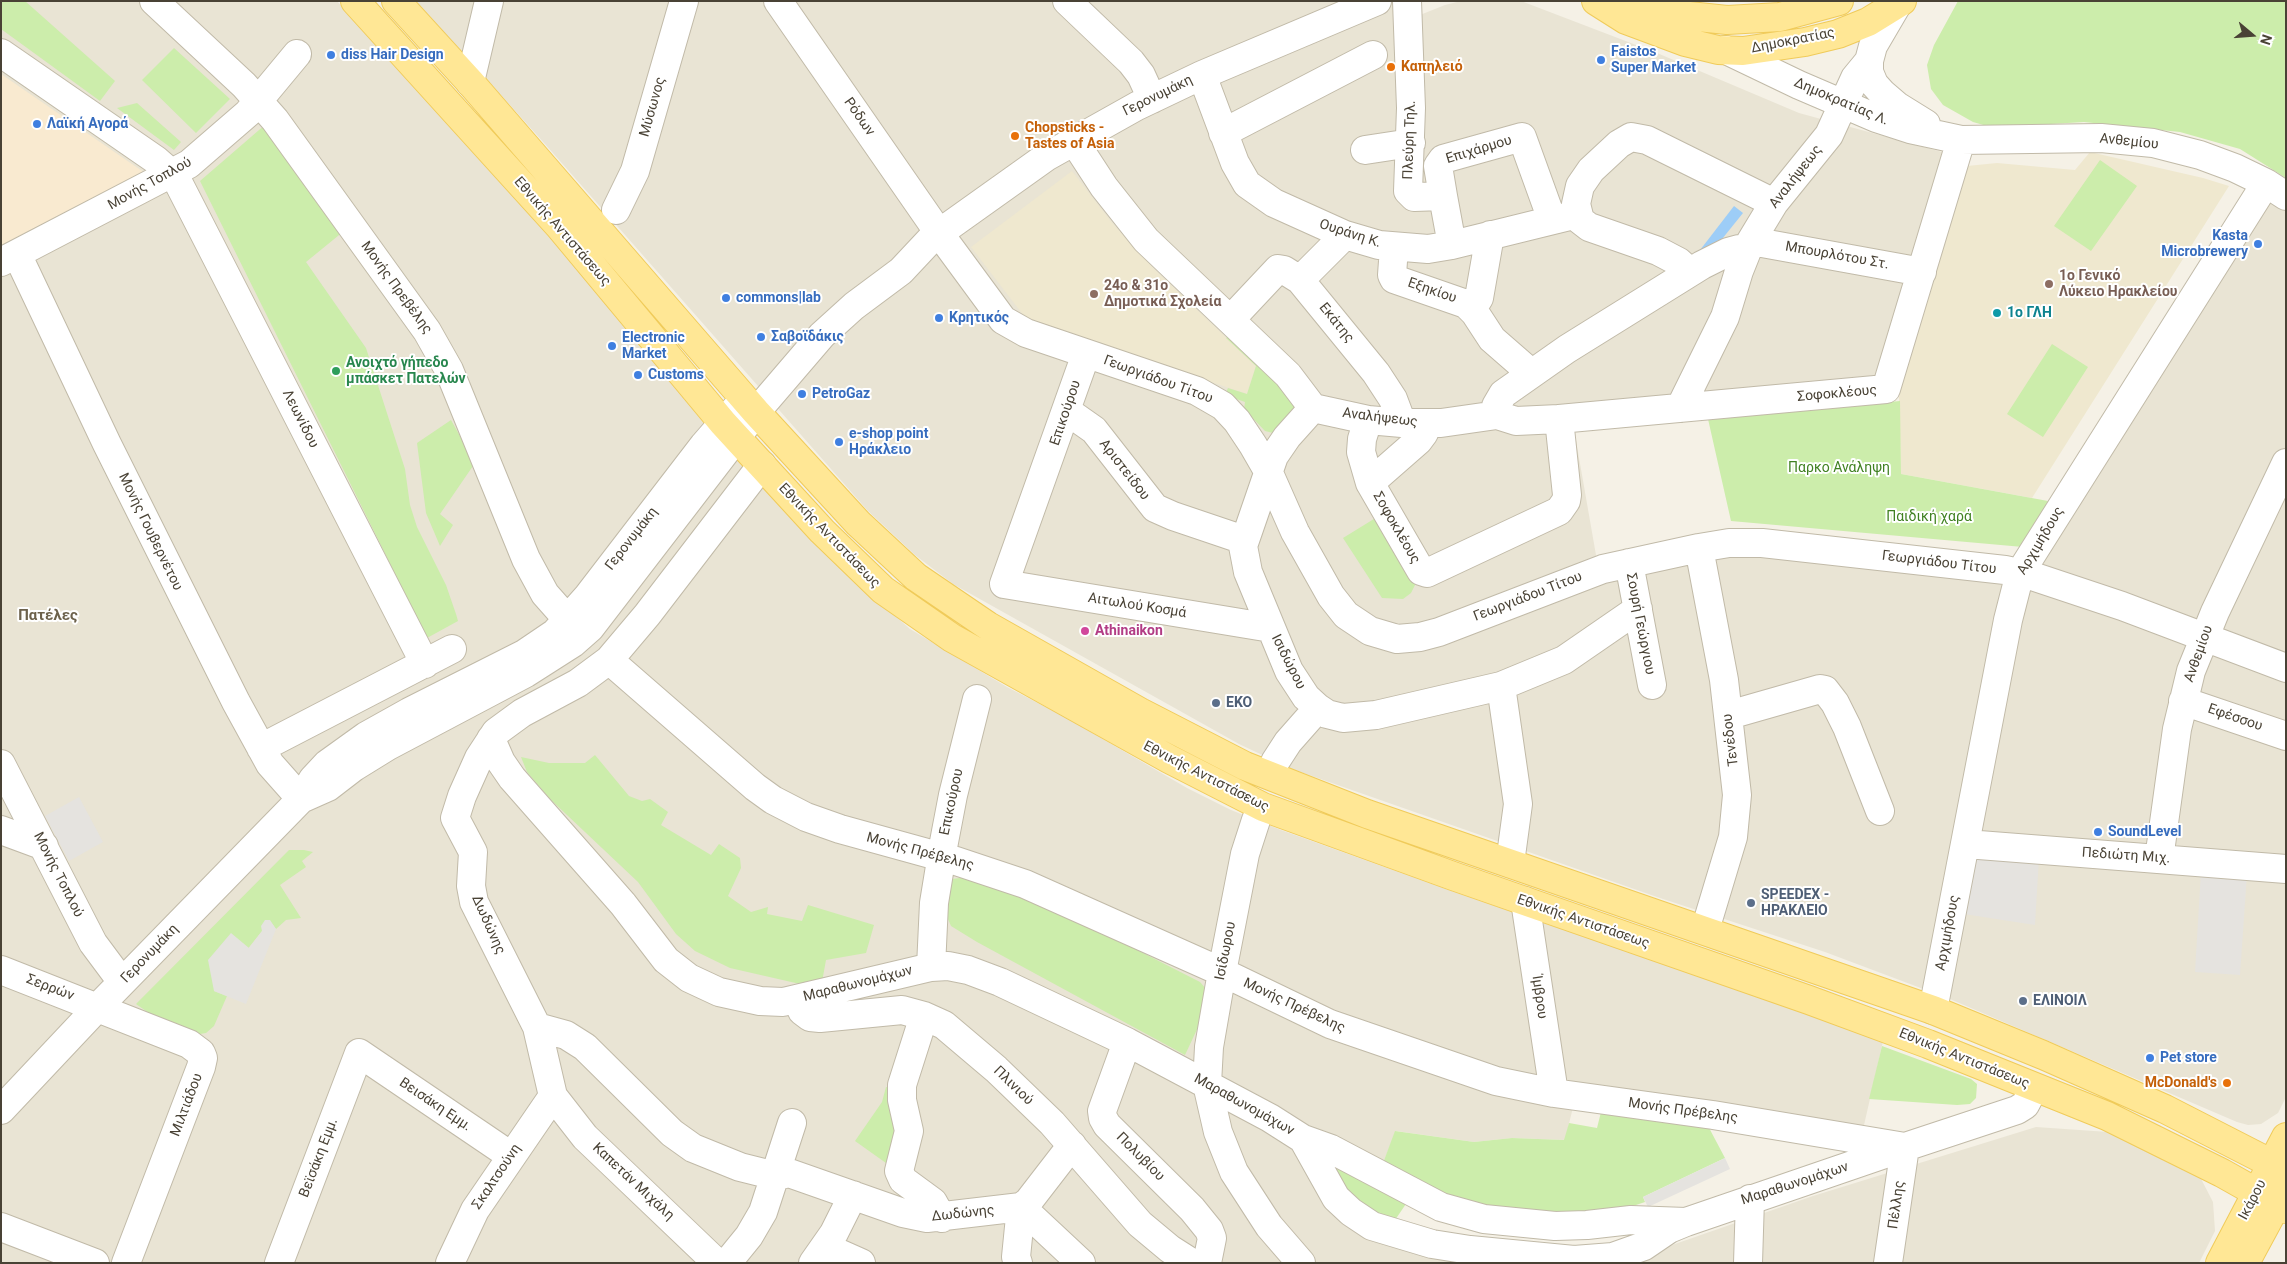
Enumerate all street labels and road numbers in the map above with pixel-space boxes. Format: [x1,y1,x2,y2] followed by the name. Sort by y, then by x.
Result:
[1750,25,1836,57] street label: Δημοκρατίας
[1120,72,1196,120] street label: Γερονυμάκη
[636,75,670,139] street label: Μύσωνος
[1791,75,1891,129] street label: Δημοκρατίας Λ.
[840,95,878,139] street label: Ρόδων
[1400,100,1420,180] street label: Πλεύρη Τηλ.
[2099,131,2159,153] street label: Ανθεμίου
[1444,132,1514,168] street label: Επιχάρμου
[1766,142,1826,212] street label: Αναλήψεως
[105,154,195,214] street label: Μονής Τοπλού
[510,174,614,290] street label: Εθνικής Αντιστάσεως
[1317,216,1383,252] street label: Ουράνη Κ.
[357,238,435,338] street label: Μονής Πρεβέλης
[1784,239,1890,273] street label: Μπουρλότου Στ.
[1405,275,1459,307] street label: Εξηκίου
[1315,300,1357,346] street label: Εκάτης
[1101,352,1215,408] street label: Γεωργιάδου Τίτου
[1047,378,1085,448] street label: Επικούρου
[1796,382,1878,406] street label: Σοφοκλέους
[278,387,322,451] street label: Λεωνίδου
[1341,405,1419,431] street label: Αναλήψεως
[1095,436,1153,504] street label: Αριστείδου
[114,470,186,594] street label: Μονής Γουβερνέτου
[775,480,883,592] street label: Εθνικής Αντιστάσεως
[1369,489,1423,567] street label: Σοφοκλέους
[602,504,662,574] street label: Γερονυμάκη
[2014,504,2068,578] street label: Αρχιμήδους
[1881,548,1997,578] street label: Γεωργιάδου Τίτου
[1471,569,1585,625] street label: Γεωργιάδου Τίτου
[1622,572,1658,676] street label: Σουρή Γεώργιου
[1087,590,1187,622] street label: Αιτωλού Κοσμά
[2181,623,2217,685] street label: Ανθεμίου
[1267,632,1309,692] street label: Ισιδώρου
[2205,701,2265,735] street label: Εφέσσου
[1719,713,1743,767] street label: Τενέδου
[1140,738,1272,816] street label: Εθνικής Αντιστάσεως
[937,767,967,837] street label: Επικούρου
[29,830,87,920] street label: Μονής Τοπλού
[865,830,975,874] street label: Μονής Πρέβελης
[2081,845,2171,867] street label: Πεδιώτη Μιχ.
[1515,891,1651,953] street label: Εθνικής Αντιστάσεως
[467,893,509,957] street label: Δωδώνης
[1932,894,1964,972] street label: Αρχιμήδους
[1212,920,1240,982] street label: Ισίδωρου
[118,921,182,987] street label: Γερονυμάκη
[802,962,914,1006] street label: Μαραθωνομάχων
[24,971,76,1005] street label: Σερρών
[1528,974,1550,1020] street label: Ίμβρου
[1240,975,1348,1037] street label: Μονής Πρέβελης
[1896,1025,2032,1093] street label: Εθνικής Αντιστάσεως
[990,1063,1036,1109] street label: Πλινιού
[167,1071,207,1139] street label: Μιλτιάδου
[1191,1071,1297,1139] street label: Μαραθωνομάχων
[396,1075,474,1135] street label: Βεισάκη Εμμ.
[1627,1095,1739,1127] street label: Μονής Πρέβελης
[296,1116,342,1200] street label: Βεϊσάκη Εμμ.
[1112,1129,1168,1185] street label: Πολυβίου
[589,1140,677,1224] street label: Καπετάν Μιχάλη
[469,1141,525,1213] street label: Σκαλτσούνη
[1739,1159,1851,1209] street label: Μαραθωνομάχων
[2235,1177,2271,1223] street label: Ικάρου
[1885,1180,1909,1230] street label: Πέλλης
[931,1202,995,1226] street label: Δωδώνης

